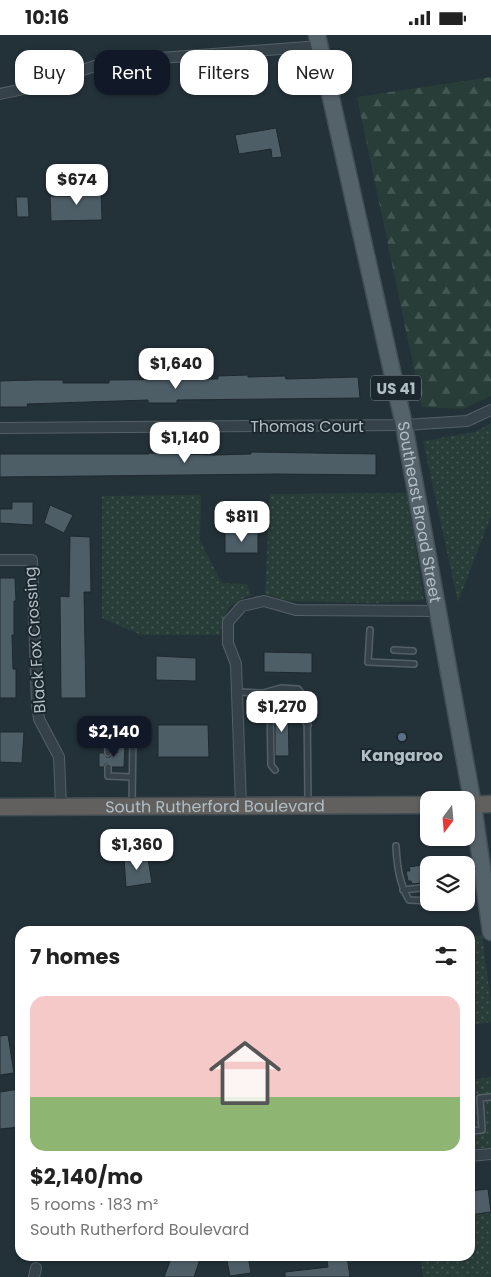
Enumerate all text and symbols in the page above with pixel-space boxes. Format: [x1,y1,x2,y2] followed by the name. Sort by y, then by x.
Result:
[25,4,69,31] text: 10:16
[15,50,84,95] chip: Buy
[94,50,170,95] chip: Rent
[180,50,268,95] chip: Filters
[278,50,352,95] chip: New
[47,163,107,206] pin: $674
[57,168,97,191] text: $674
[135,347,217,390] pin: $1,640
[150,352,202,375] text: $1,640
[371,375,421,401] road number: US 41
[250,415,364,438] street label: Thomas Court
[392,419,448,605] street label: Southeast Broad Street
[144,421,226,464] pin: $1,140
[161,426,209,449] text: $1,140
[212,501,272,543] pin: $811
[226,505,258,528] text: $811
[18,566,52,714] street label: Black Fox Crossing
[241,691,323,733] pin: $1,270
[257,695,307,718] text: $1,270
[73,715,155,758] pin: $2,140
[88,720,140,743] text: $2,140
[396,731,408,743] marker: Kangaroo
[361,744,443,767] place label: Kangaroo
[420,791,475,846] north arrow
[420,791,475,911] map controls
[105,794,325,818] street label: South Rutherford Boulevard
[96,829,178,871] pin: $1,360
[111,833,163,856] text: $1,360
[420,856,475,911] button: layers
[30,942,120,971] text: 7 homes
[432,942,460,970] icon: filters
[200,1028,290,1118] icon: home
[30,1162,143,1191] text: $2,140/mo
[30,1193,158,1216] text: 5 rooms · 183 m²
[30,1218,249,1241] text: South Rutherford Boulevard

